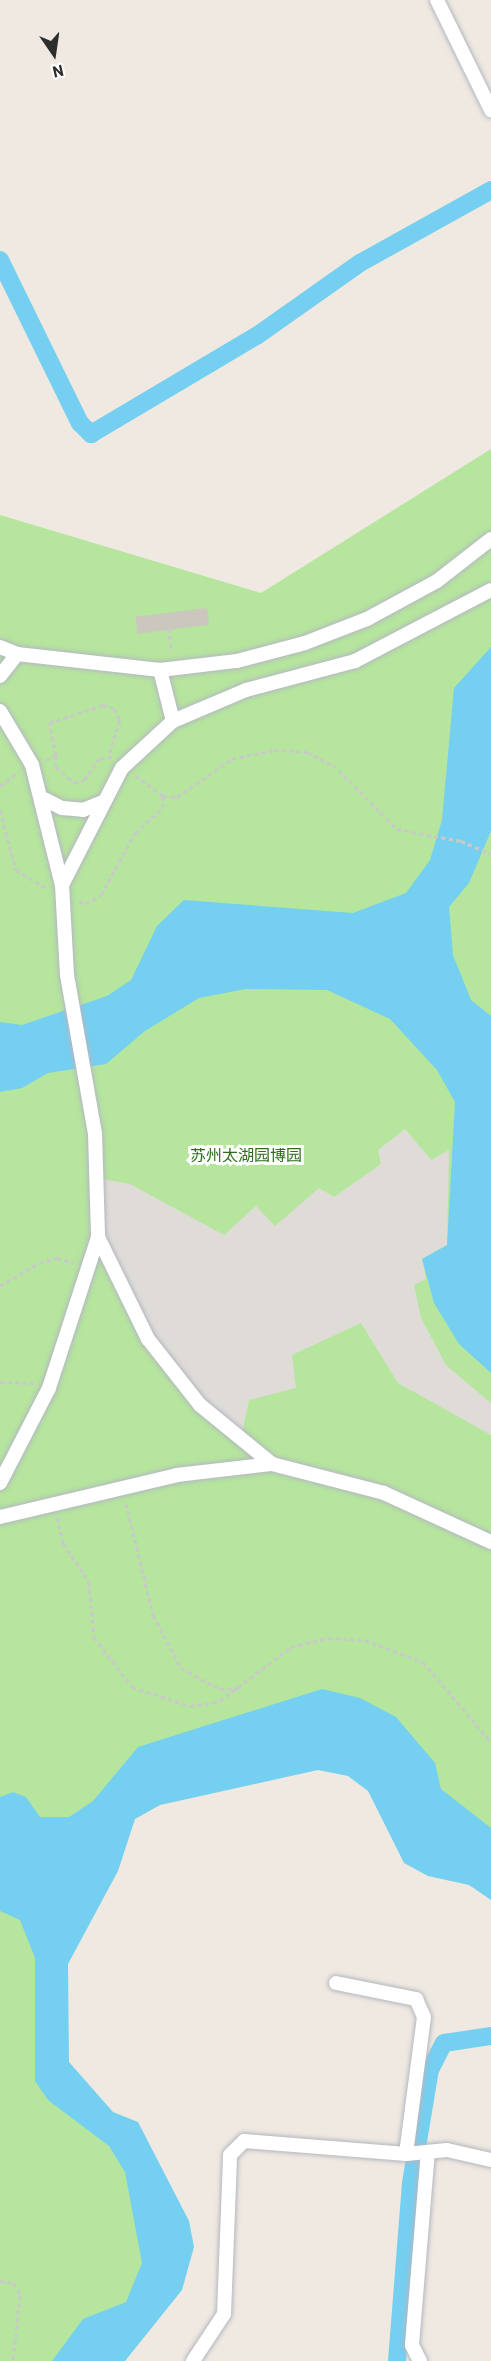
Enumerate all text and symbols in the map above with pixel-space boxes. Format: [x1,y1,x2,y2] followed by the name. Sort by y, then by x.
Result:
[24,24,84,84] north arrow
[51,62,65,82] text: N
[190,1145,302,1165] park label: 苏州太湖园博园

